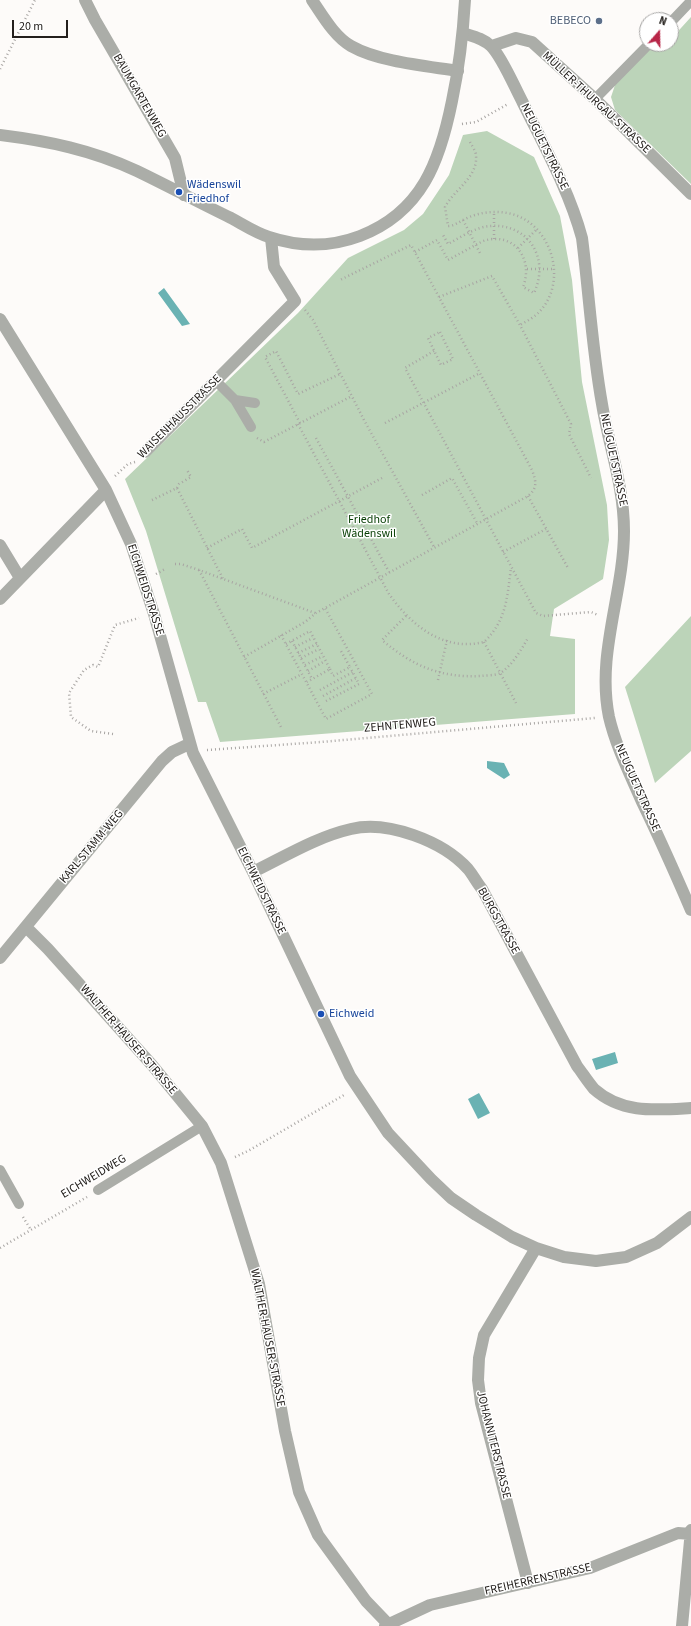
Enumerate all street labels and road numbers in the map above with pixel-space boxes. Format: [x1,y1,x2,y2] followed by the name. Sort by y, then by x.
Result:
[539,49,653,157] street label: MÜLLER-THURGAU-STRASSE
[109,52,169,140] street label: BAUMGARTENWEG
[517,102,571,192] street label: NEUGUETSTRASSE
[135,372,225,462] street label: WAISENHAUSSTRASSE
[596,412,630,508] street label: NEUGUETSTRASSE
[123,542,167,638] street label: EICHWEIDSTRASSE
[363,716,437,736] street label: ZEHNTENWEG
[611,742,663,834] street label: NEUGUETSTRASSE
[57,807,127,887] street label: KARL-STAMM-WEG
[234,845,288,937] street label: EICHWEIDSTRASSE
[474,885,522,957] street label: BURGSTRASSE
[76,982,180,1098] street label: WALTHER-HAUSER-STRASSE
[59,1152,129,1202] street label: EICHWEIDWEG
[247,1268,287,1408] street label: WALTHER-HAUSER-STRASSE
[473,1389,513,1501] street label: JOHANNITERSTRASSE
[483,1561,593,1599] street label: FREIHERRENSTRASSE

